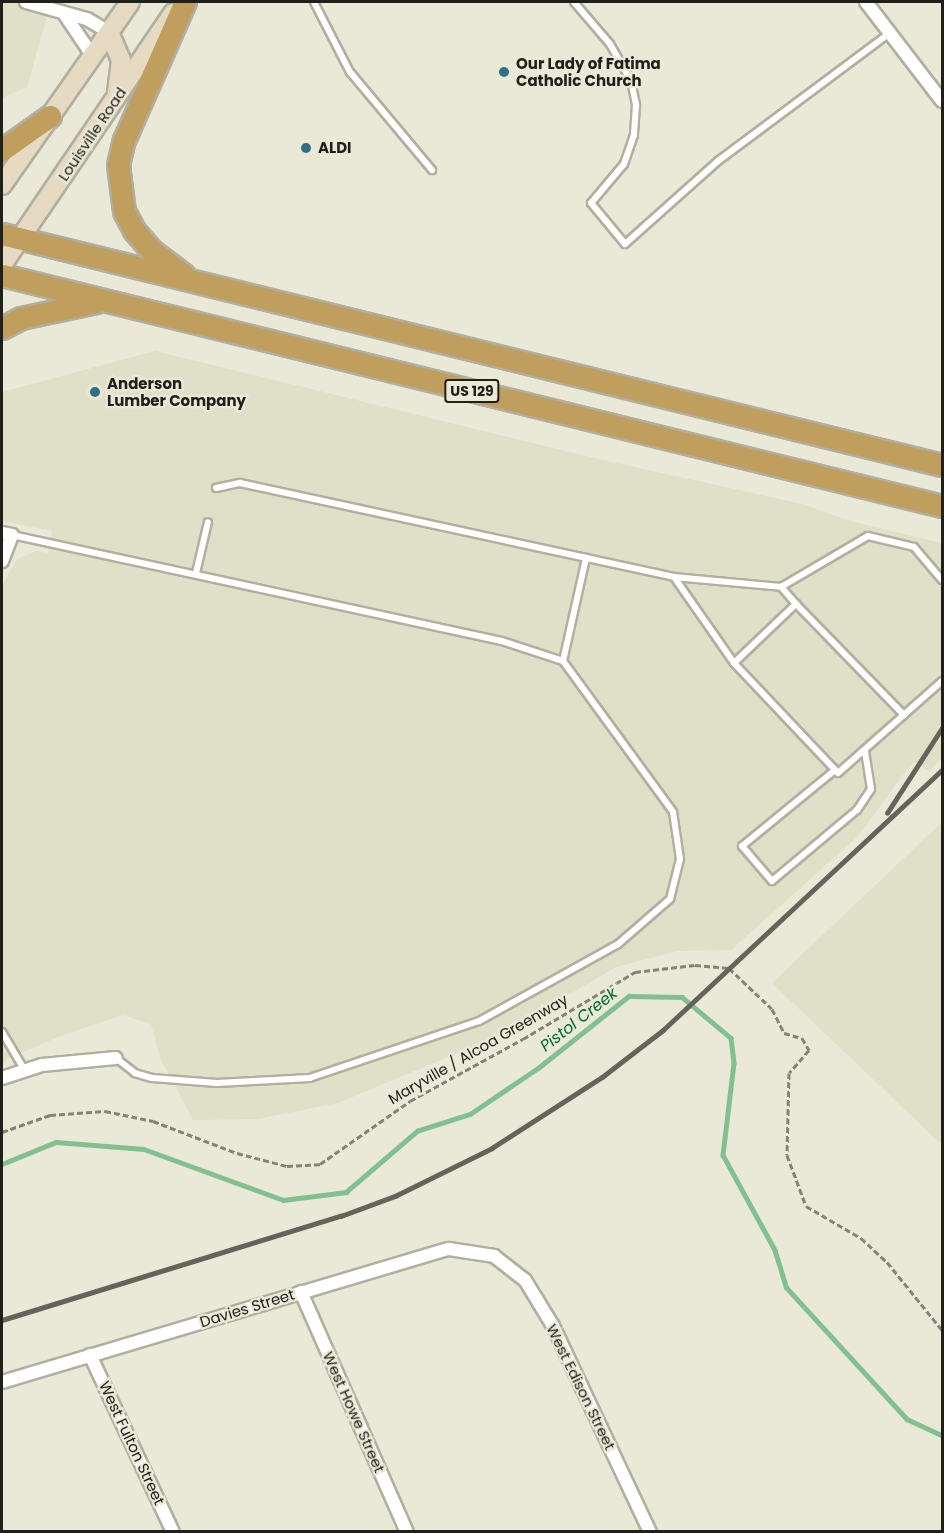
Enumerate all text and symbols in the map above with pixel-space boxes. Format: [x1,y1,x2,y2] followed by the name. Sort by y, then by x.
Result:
[516,54,661,89] place label: Our Lady of Fatima Catholic Church
[497,65,511,79] marker: Our Lady of Fatima Catholic Church
[54,84,130,184] street label: Louisville Road
[318,139,352,157] place label: ALDI
[299,141,313,155] marker: ALDI
[107,374,246,409] place label: Anderson Lumber Company
[444,380,500,402] road number: US 129
[88,385,102,399] marker: Anderson Lumber Company
[537,984,621,1056] water label: Pistol Creek
[385,990,571,1108] street label: Maryville / Alcoa Greenway
[198,1285,296,1331] street label: Davies Street
[543,1321,619,1453] street label: West Edison Street
[319,1349,389,1475] street label: West Howe Street
[95,1378,169,1508] street label: West Fulton Street

